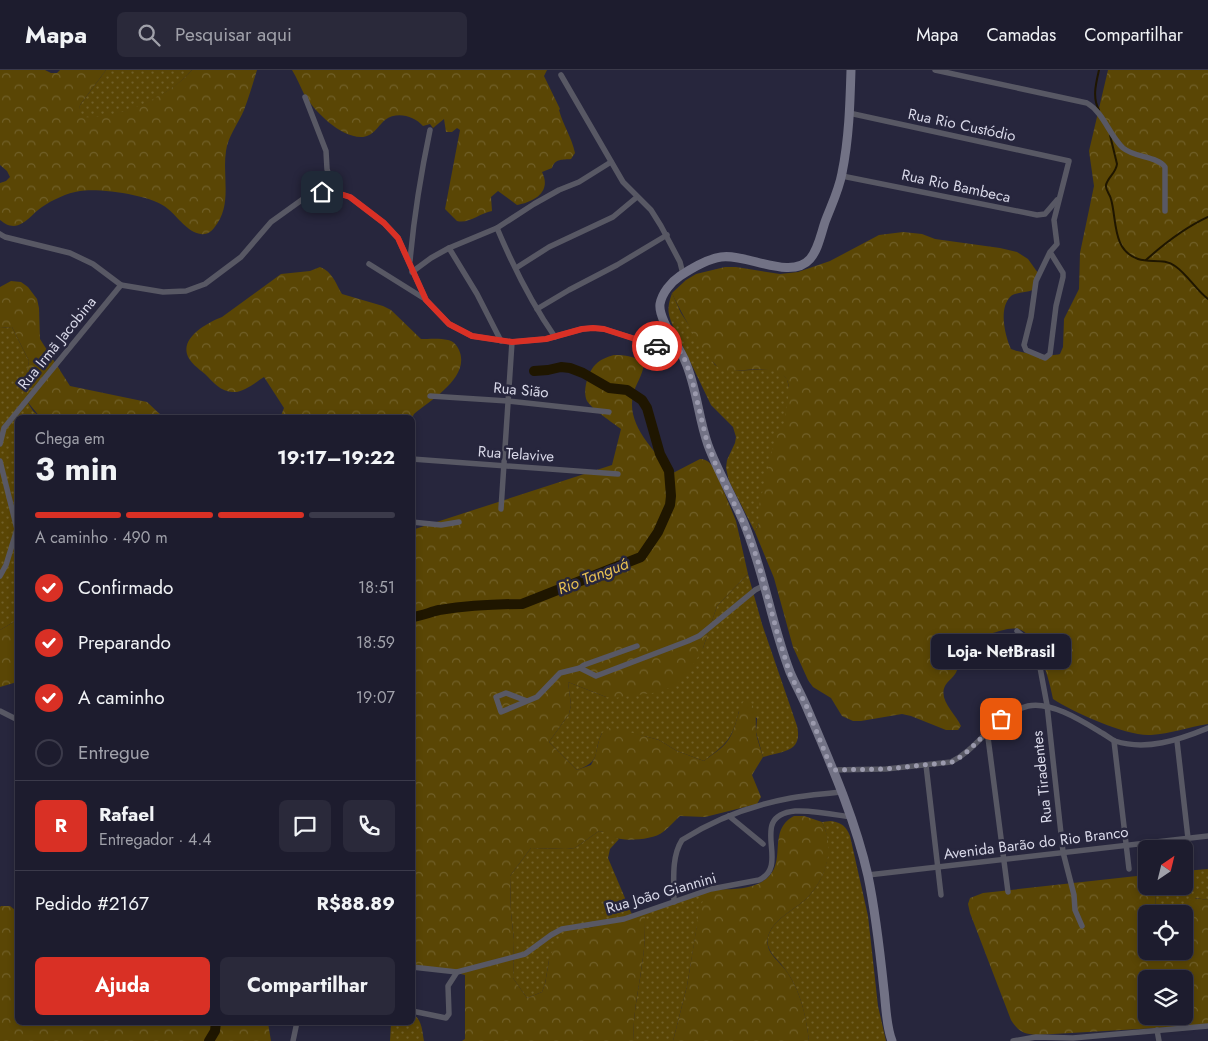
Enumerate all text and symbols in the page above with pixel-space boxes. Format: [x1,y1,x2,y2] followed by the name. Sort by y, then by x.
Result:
[117,12,467,57] search box
[25,17,87,52] text: Mapa
[135,21,163,49] icon: search
[175,21,292,48] text: Pesquisar aqui
[916,22,958,48] text: Mapa
[986,22,1056,48] text: Camadas
[1084,22,1183,48] text: Compartilhar
[906,103,1018,147] street label: Rua Rio Custódio
[899,164,1013,208] street label: Rua Rio Bambeca
[301,171,343,213] pin
[308,178,336,206] icon: home
[13,292,101,394] street label: Rua Irmã Jacobina
[632,321,682,371] courier
[643,332,671,360] icon: car
[492,377,550,403] street label: Rua Sião
[35,427,105,450] text: Chega em
[477,440,555,468] street label: Rua Telavive
[277,444,395,471] text: 19:17–19:22
[35,446,118,492] text: 3 min
[35,526,168,549] text: A caminho · 490 m
[554,552,632,600] water label: Rio Tanguá
[35,574,63,602] icon: check
[78,574,173,601] text: Confirmado
[358,576,395,599] text: 18:51
[35,629,63,657] icon: check
[78,629,171,656] text: Preparando
[356,631,395,654] text: 18:59
[931,634,1071,669] callout: Loja- NetBrasil
[947,640,1055,663] text: Loja- NetBrasil
[35,684,63,712] icon: check
[78,684,165,711] text: A caminho
[356,686,395,709] text: 19:07
[980,698,1022,740] pin
[987,705,1015,733] icon: bag
[1026,730,1058,824] street label: Rua Tiradentes
[78,739,150,766] text: Entregue
[279,800,331,852] button: chat
[343,800,395,852] button: phone
[99,801,154,828] text: Rafael
[55,812,67,839] text: R
[942,821,1130,865] street label: Avenida Barão do Rio Branco
[99,828,212,851] text: Entregador · 4.4
[1138,840,1192,895] north arrow
[1138,840,1193,1025] map controls
[603,867,719,919] street label: Rua João Giannini
[35,890,149,917] text: Pedido #2167
[317,890,395,917] text: R$88.89
[1138,905,1193,960] button: locate
[35,957,210,1015] button: Ajuda
[220,957,395,1015] button: Compartilhar
[1138,970,1193,1025] button: layers

